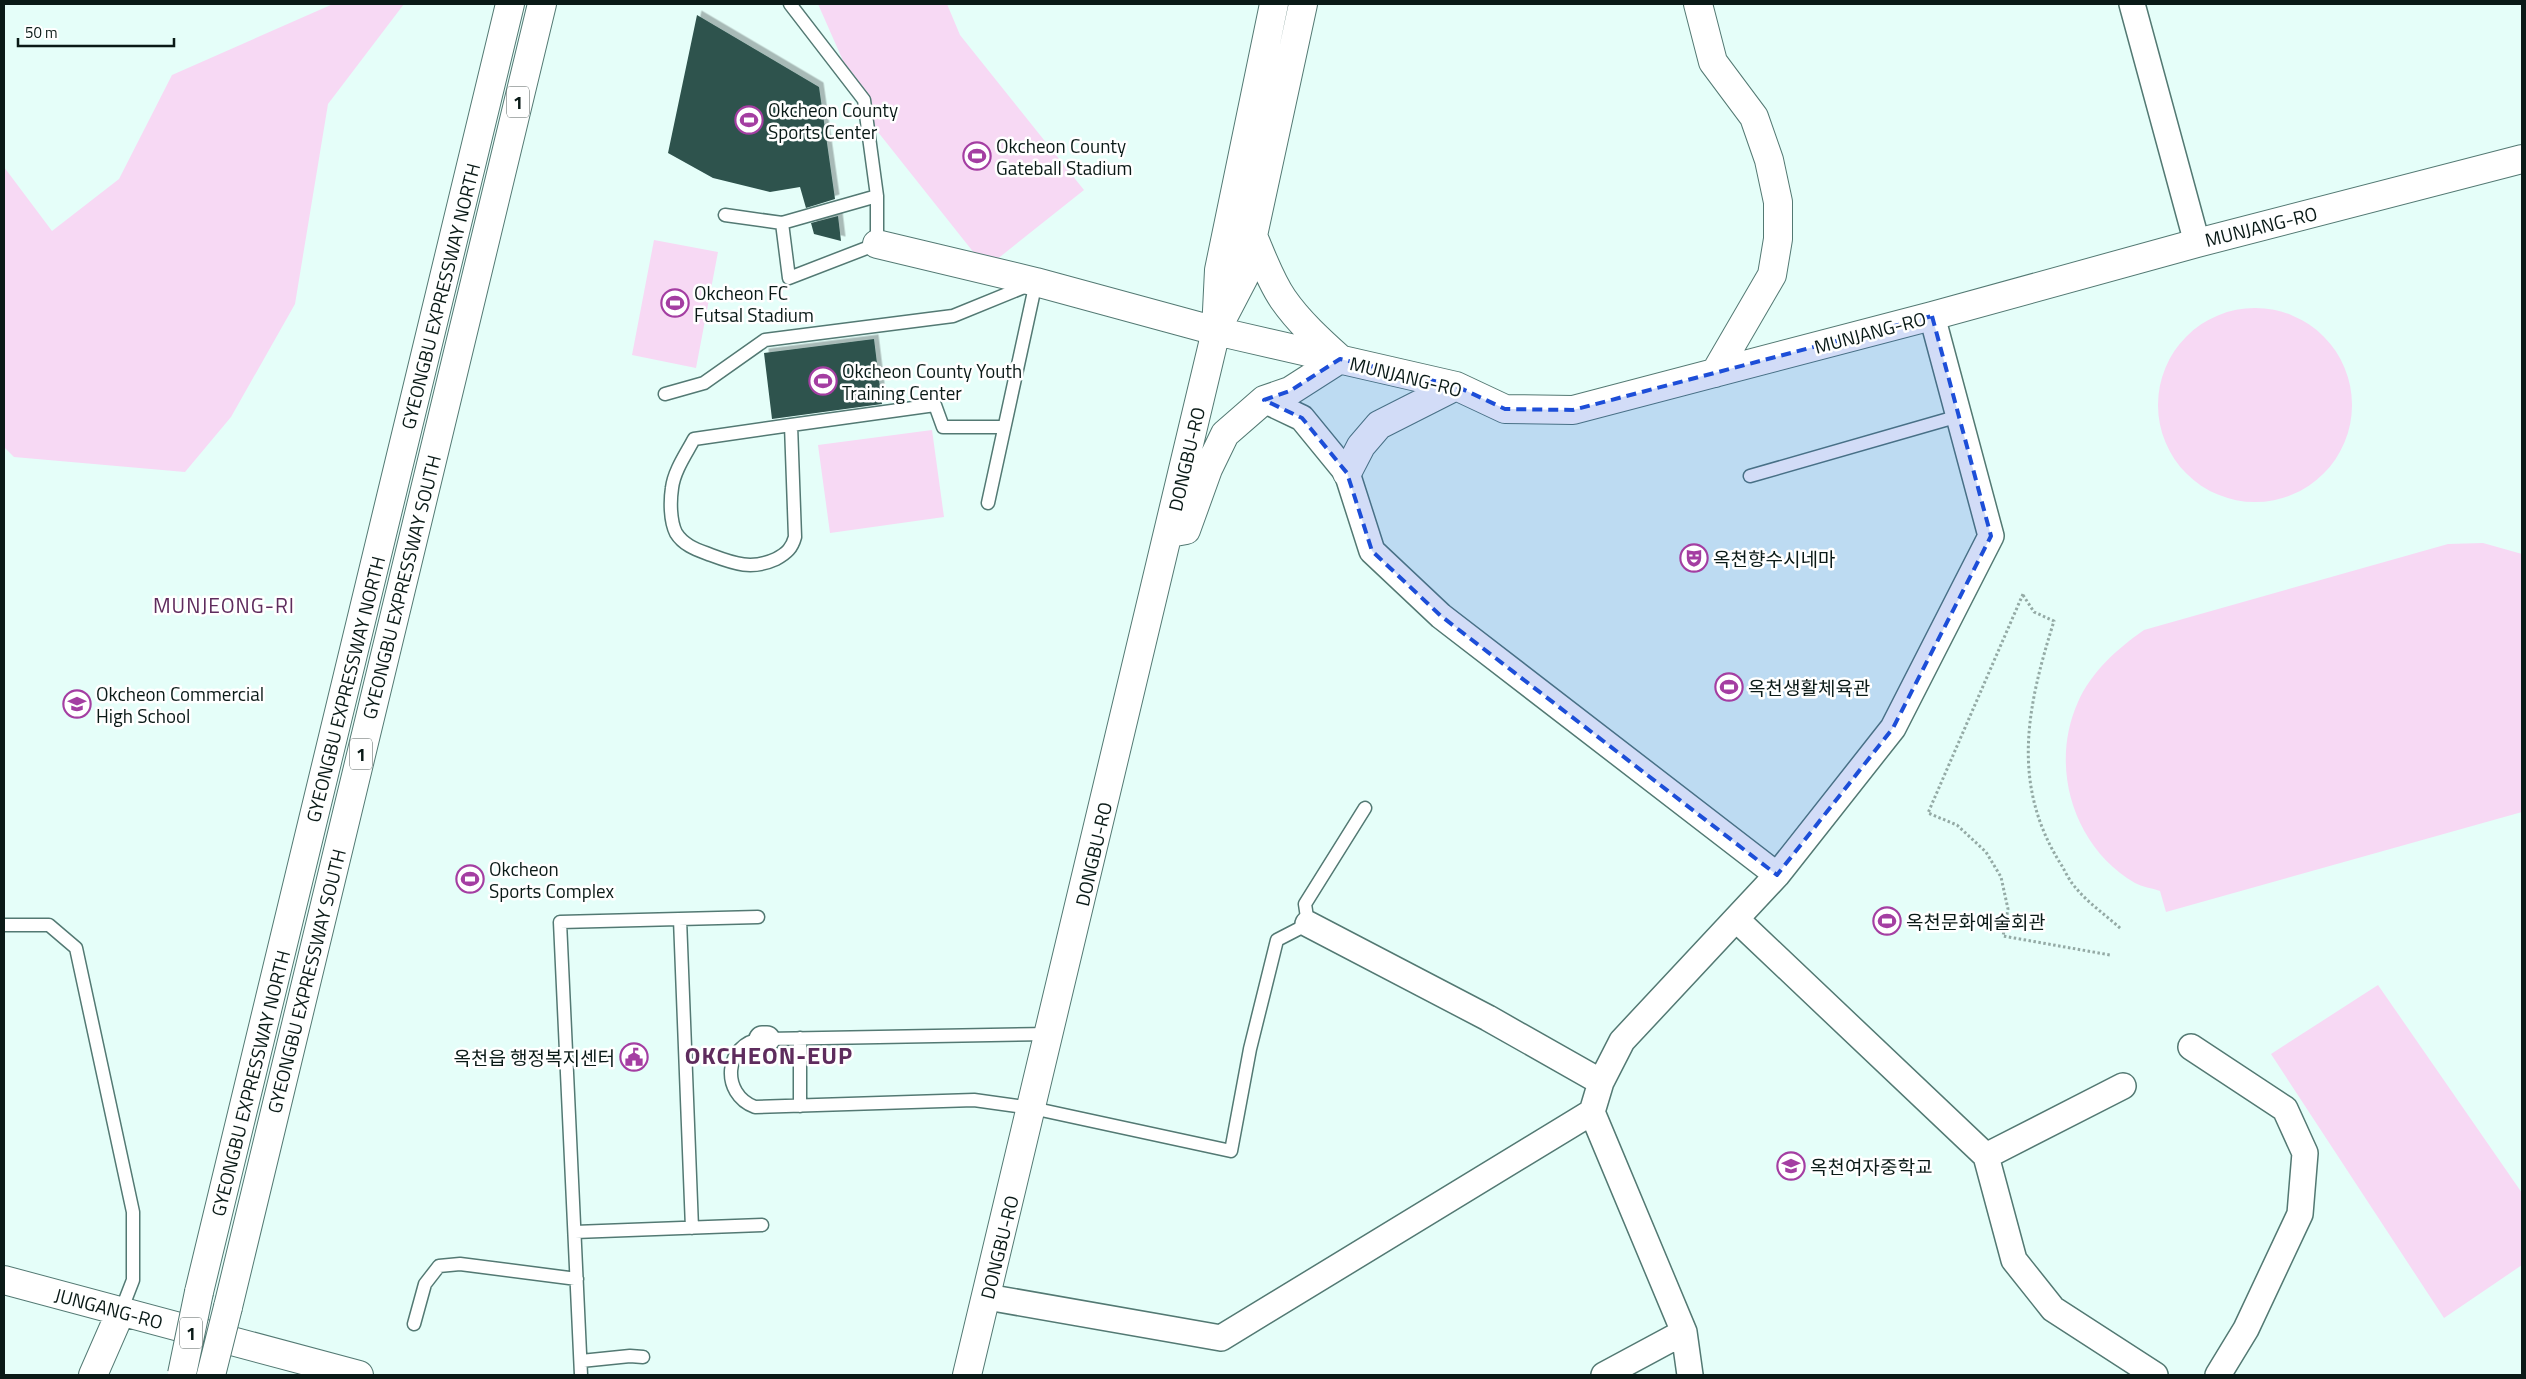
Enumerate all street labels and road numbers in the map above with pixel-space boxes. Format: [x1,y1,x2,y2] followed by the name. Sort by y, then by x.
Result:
[507,86,529,118] road number: 1
[393,160,487,432] street label: GYEONGBU EXPRESSWAY NORTH
[2202,198,2320,254] street label: MUNJANG-RO
[1811,303,1929,361] street label: MUNJANG-RO
[1347,348,1465,404] street label: MUNJANG-RO
[1160,404,1212,514] street label: DONGBU-RO
[354,452,448,722] street label: GYEONGBU EXPRESSWAY SOUTH
[298,553,392,825] street label: GYEONGBU EXPRESSWAY NORTH
[350,739,372,770] road number: 1
[1067,799,1119,909] street label: DONGBU-RO
[259,846,353,1116] street label: GYEONGBU EXPRESSWAY SOUTH
[203,947,297,1219] street label: GYEONGBU EXPRESSWAY NORTH
[972,1192,1026,1302] street label: DONGBU-RO
[52,1280,166,1336] street label: JUNGANG-RO
[180,1318,202,1349] road number: 1

